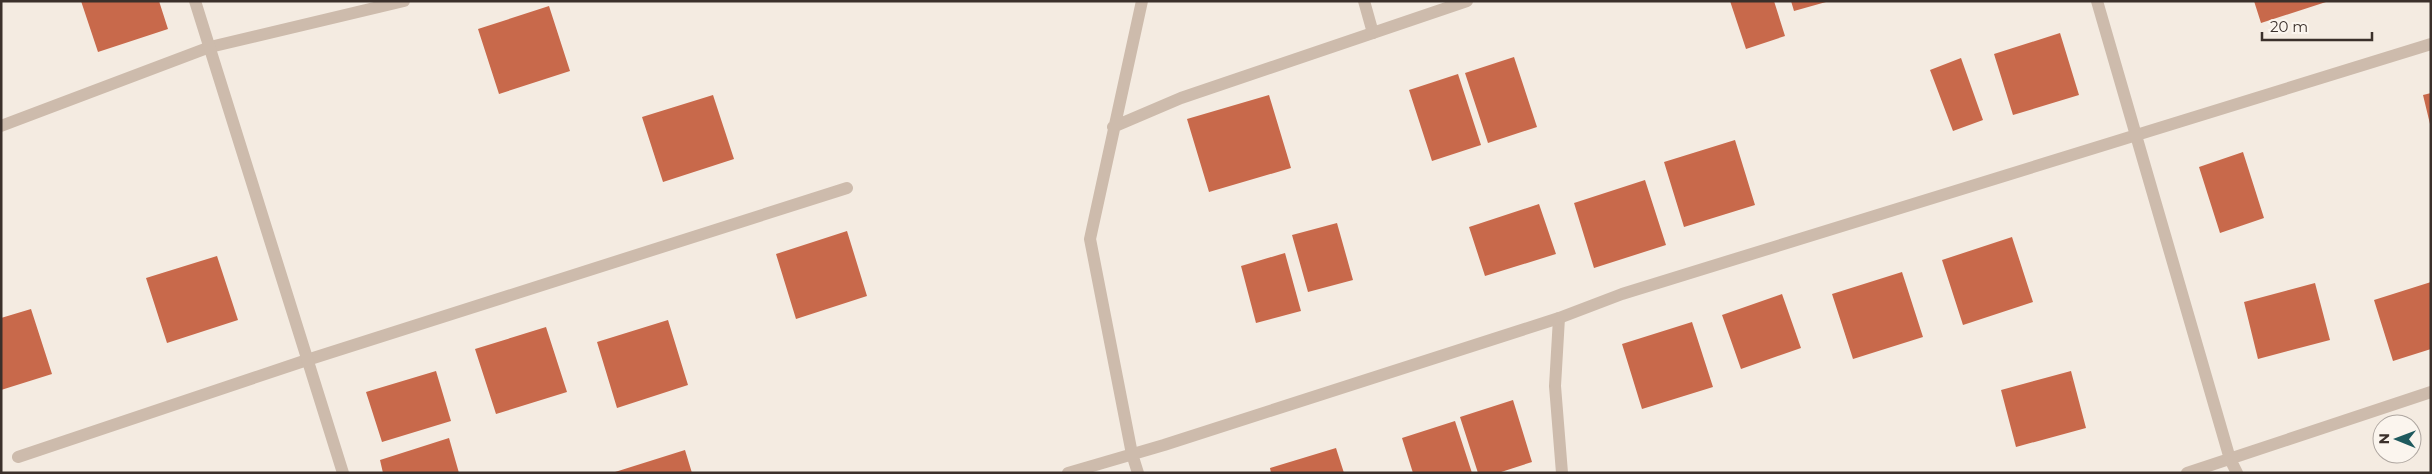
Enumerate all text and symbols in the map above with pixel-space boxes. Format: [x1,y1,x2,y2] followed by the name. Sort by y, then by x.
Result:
[2262,10,2372,42] scale bar
[2270,17,2308,36] text: 20 m
[2372,414,2422,464] north arrow
[2375,433,2393,445] text: N

